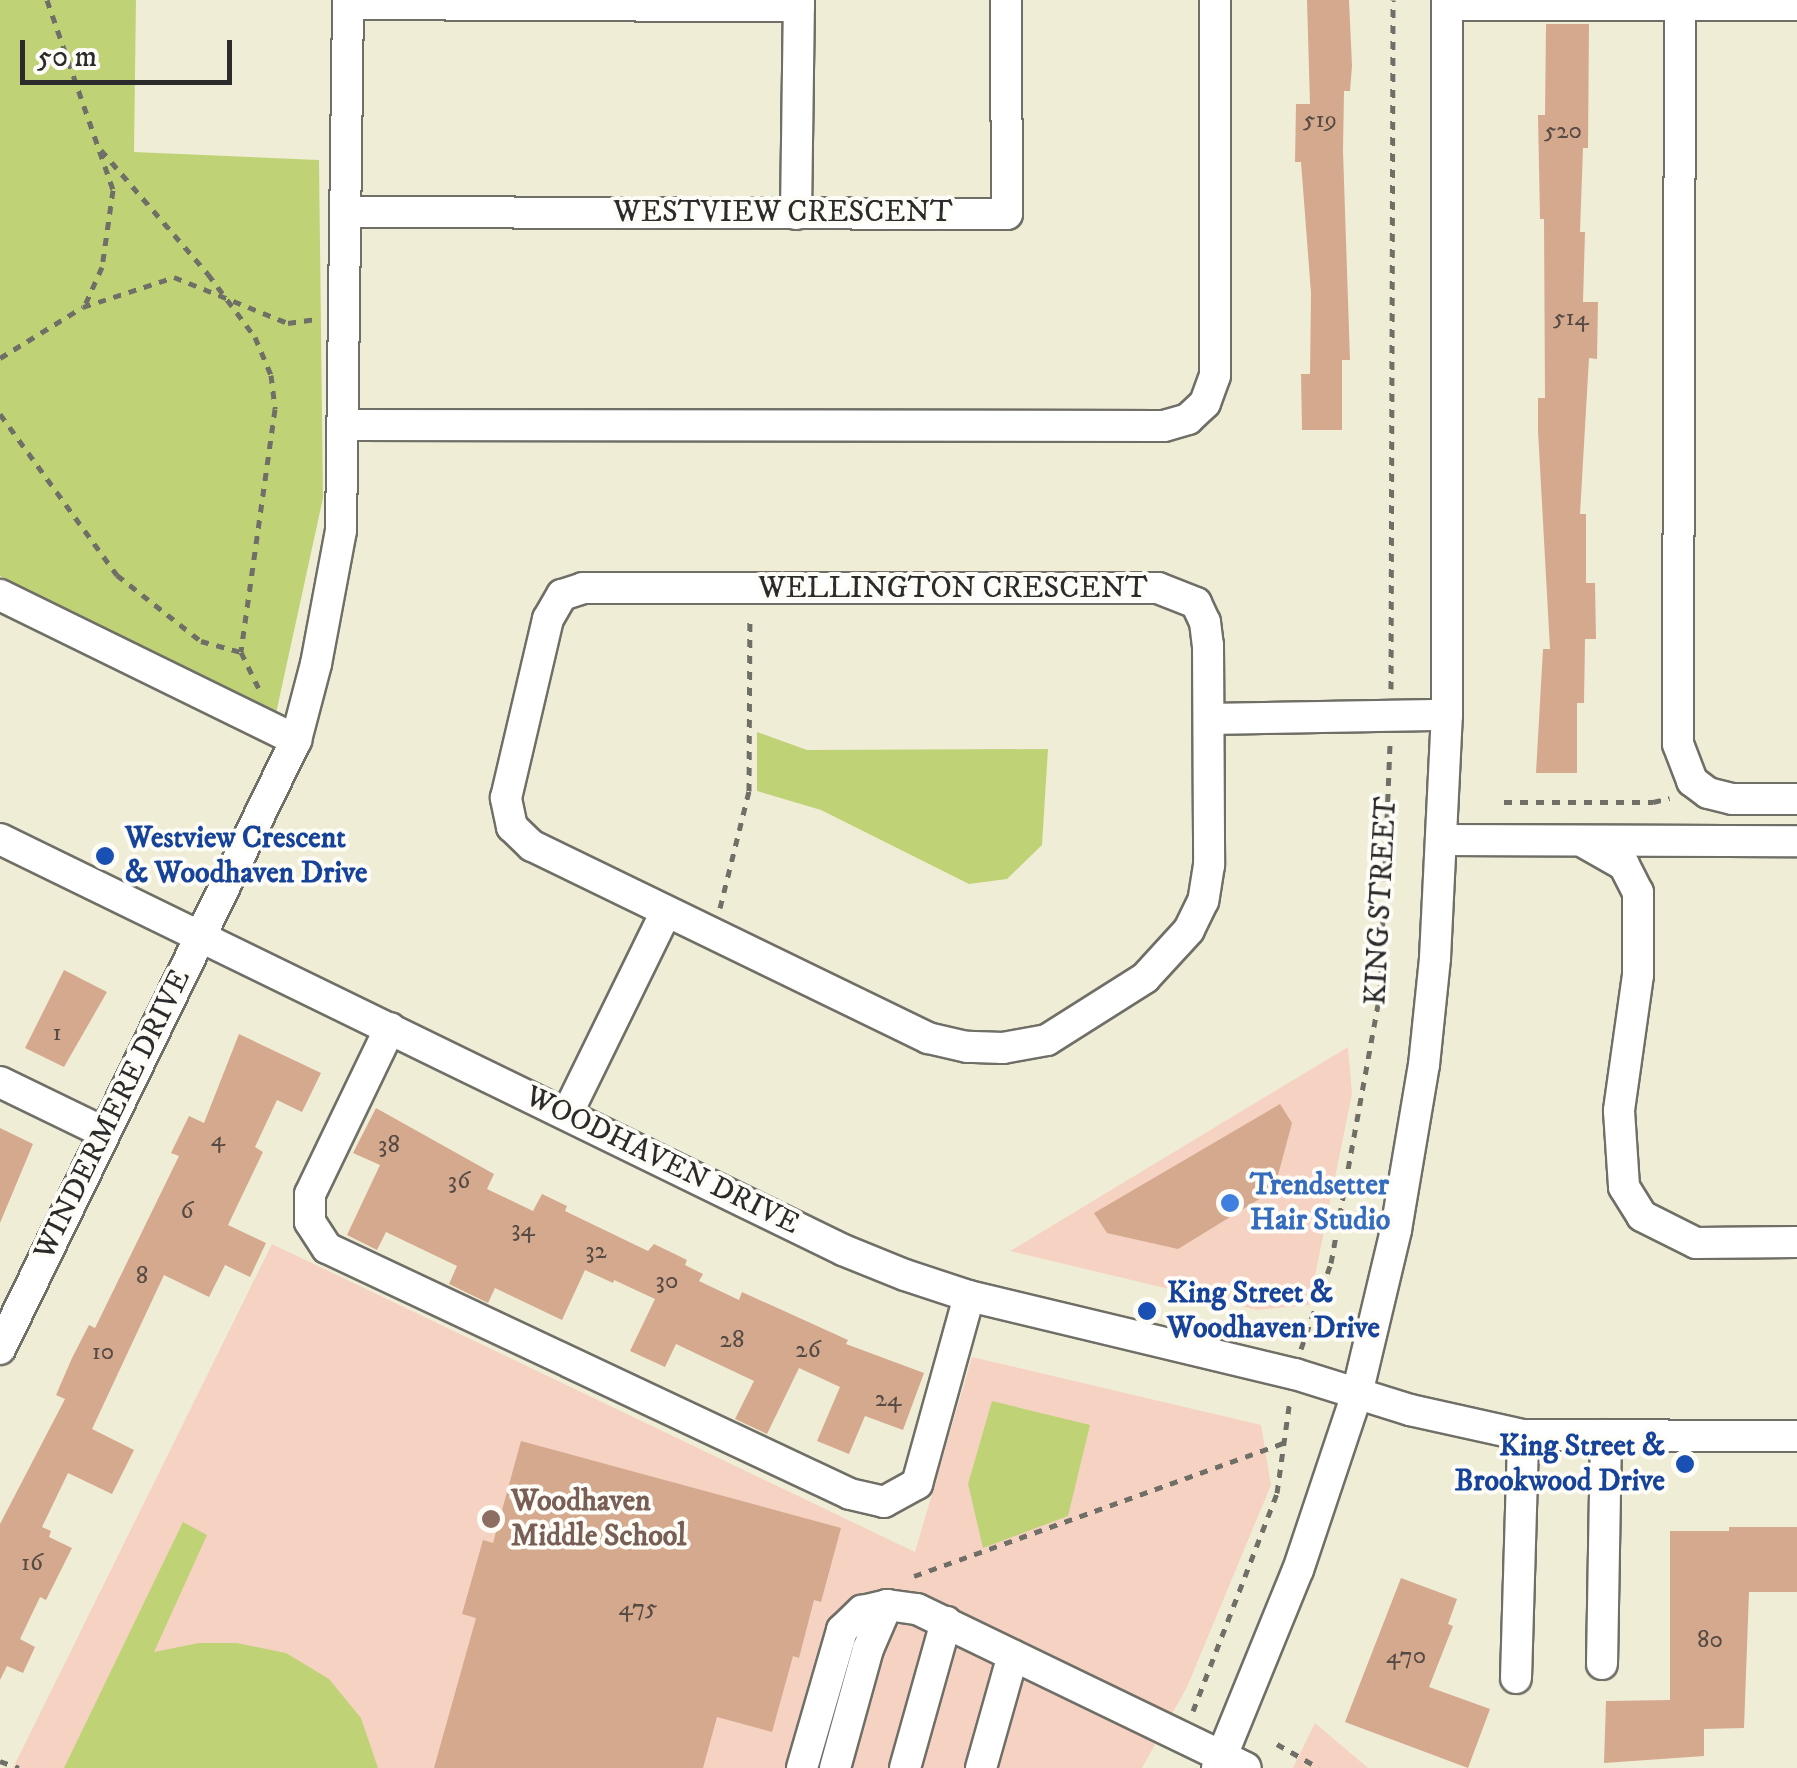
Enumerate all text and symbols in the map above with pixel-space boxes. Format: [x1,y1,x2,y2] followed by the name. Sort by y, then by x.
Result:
[25,20,238,82] scale bar
[37,39,97,76] text: 50 m
[1303,105,1337,135] house number: 519
[1544,116,1582,146] house number: 520
[613,195,953,231] street label: WESTVIEW CRESCENT
[1553,303,1589,333] house number: 514
[758,571,1148,607] street label: WELLINGTON CRESCENT
[1359,796,1405,1006] street label: KING STREET
[125,821,367,892] place label: Westview Crescent & Woodhaven Drive
[94,845,116,867] marker: Westview Crescent & Woodhaven Drive
[27,964,199,1266] street label: WINDERMERE DRIVE
[52,1018,62,1048] house number: 1
[519,1079,805,1243] street label: WOODHAVEN DRIVE
[211,1124,225,1154] house number: 4
[378,1130,400,1160] house number: 38
[448,1166,470,1196] house number: 36
[1250,1168,1390,1238] place label: Trendsetter Hair Studio
[1219,1192,1241,1214] marker: Trendsetter Hair Studio
[180,1196,194,1226] house number: 6
[511,1214,535,1244] house number: 34
[585,1236,607,1266] house number: 32
[136,1261,148,1291] house number: 8
[656,1266,678,1296] house number: 30
[1167,1276,1380,1346] place label: King Street & Woodhaven Drive
[1136,1300,1158,1322] marker: King Street & Woodhaven Drive
[720,1325,744,1355] house number: 28
[795,1335,821,1365] house number: 26
[92,1337,114,1367] house number: 10
[875,1384,901,1414] house number: 24
[1455,1429,1665,1500] place label: King Street & Brookwood Drive
[1674,1453,1696,1475] marker: King Street & Brookwood Drive
[511,1484,686,1554] place label: Woodhaven Middle School
[480,1508,502,1530] marker: Woodhaven Middle School
[21,1548,43,1578] house number: 16
[618,1593,658,1623] house number: 475
[1697,1625,1723,1655] house number: 80
[1386,1641,1426,1671] house number: 470

